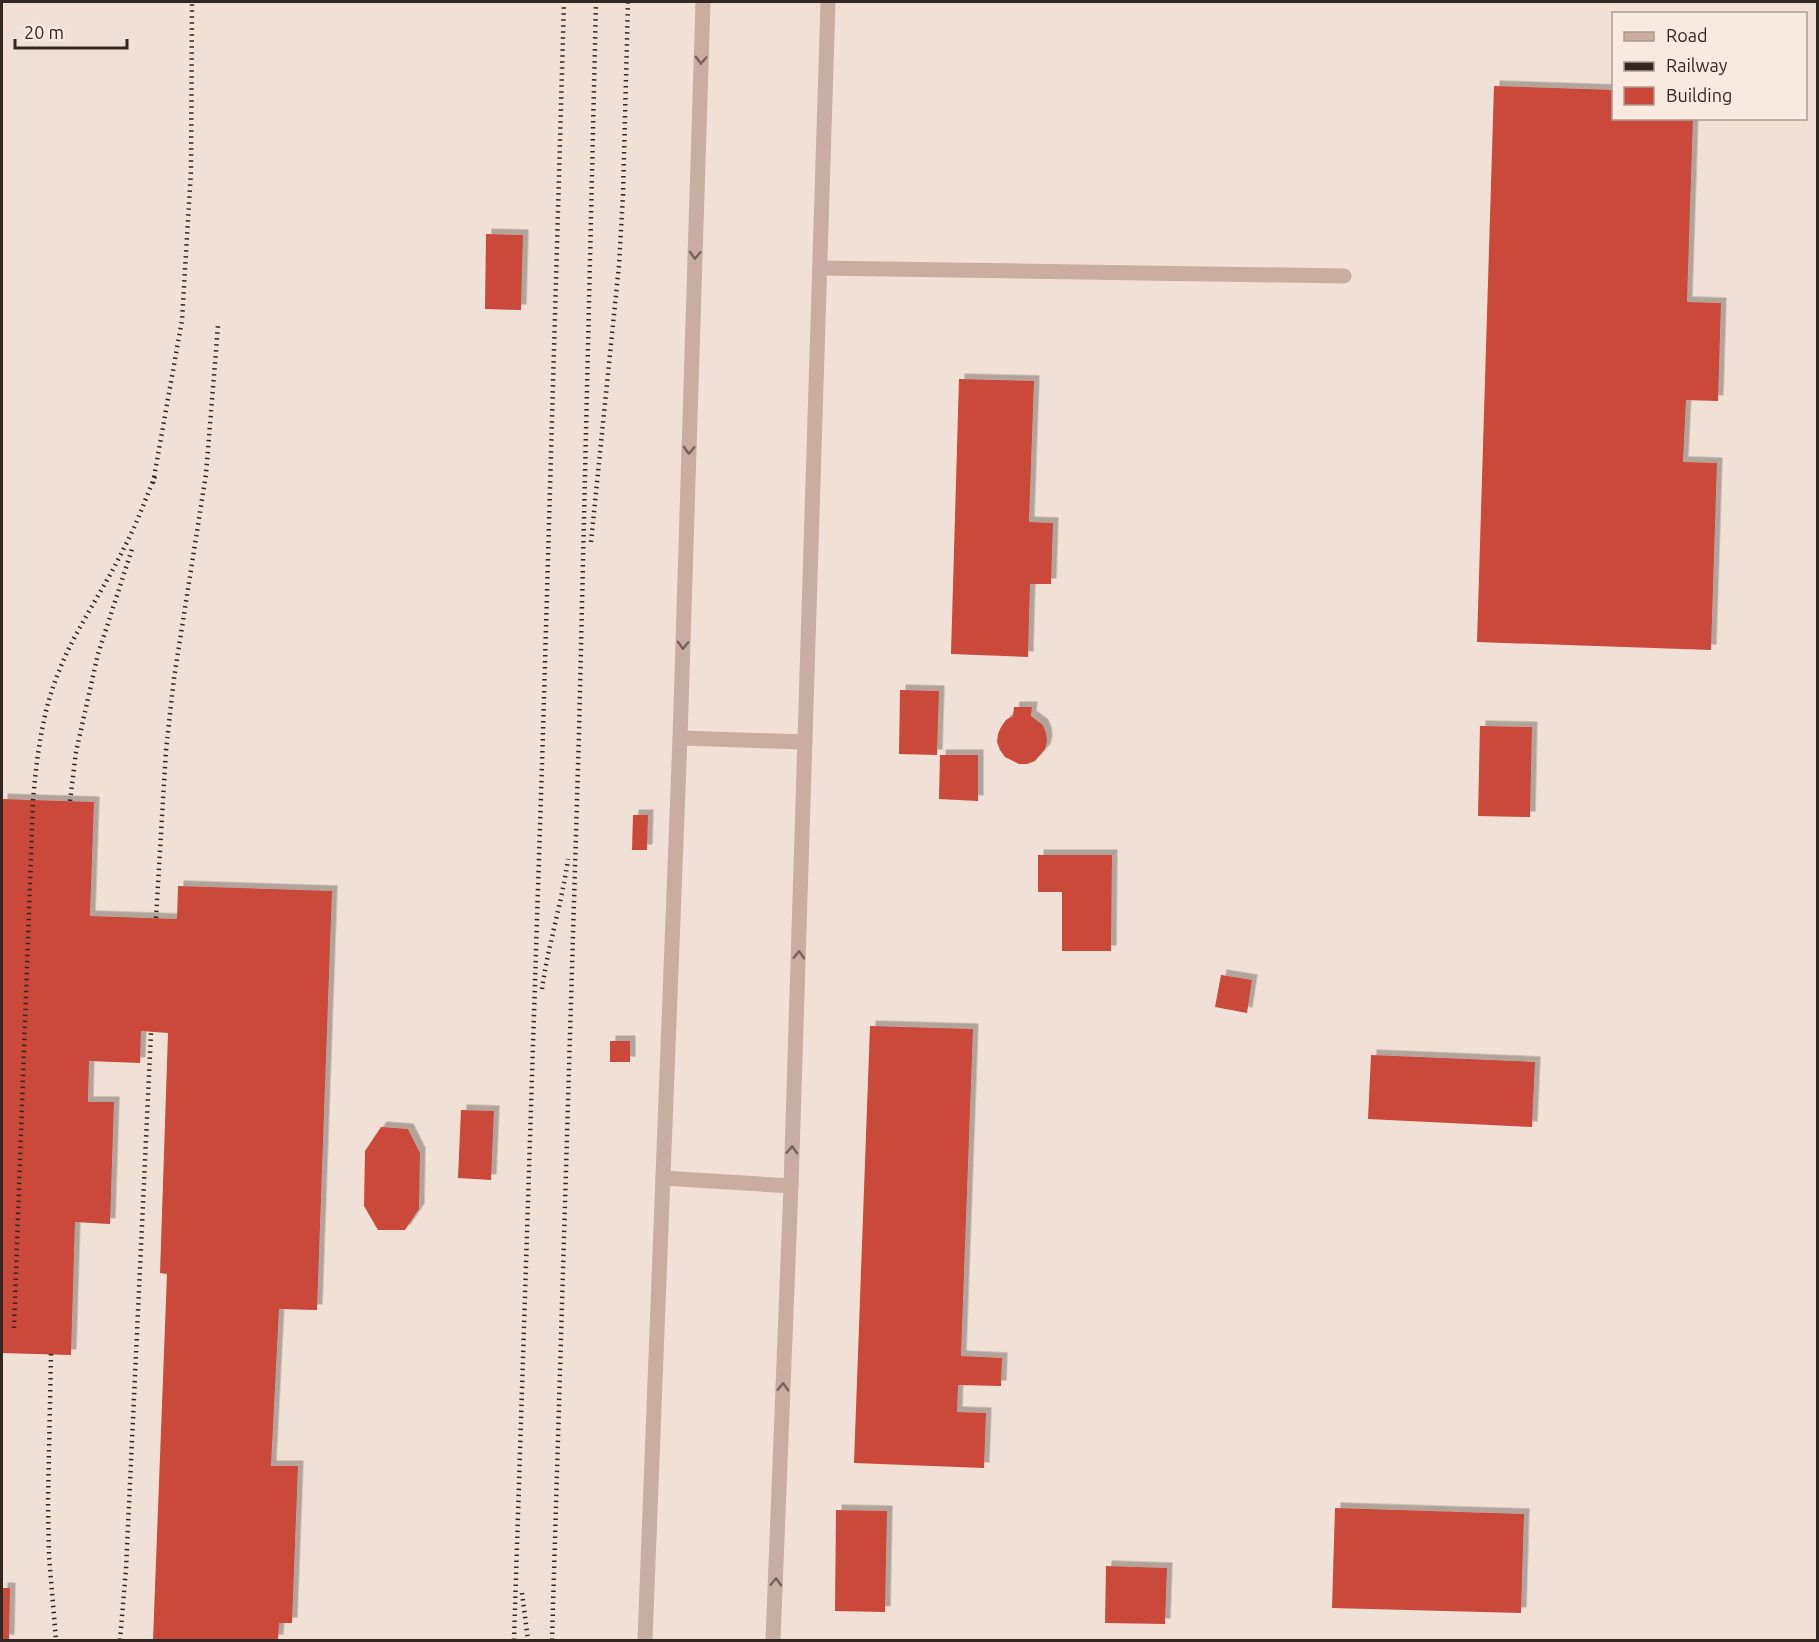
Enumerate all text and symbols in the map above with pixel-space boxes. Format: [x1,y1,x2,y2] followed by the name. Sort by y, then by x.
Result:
[15,12,128,50] scale bar
[1612,12,1807,120] legend
[24,22,64,42] text: 20 m
[1666,25,1708,45] text: Road
[695,55,708,64] one-way arrow
[1666,55,1728,75] text: Railway
[1666,85,1732,105] text: Building
[689,250,702,259] one-way arrow
[683,445,695,454] one-way arrow
[677,640,689,649] one-way arrow
[792,951,805,960] one-way arrow
[786,1146,799,1155] one-way arrow
[777,1383,790,1392] one-way arrow
[769,1578,782,1587] one-way arrow

